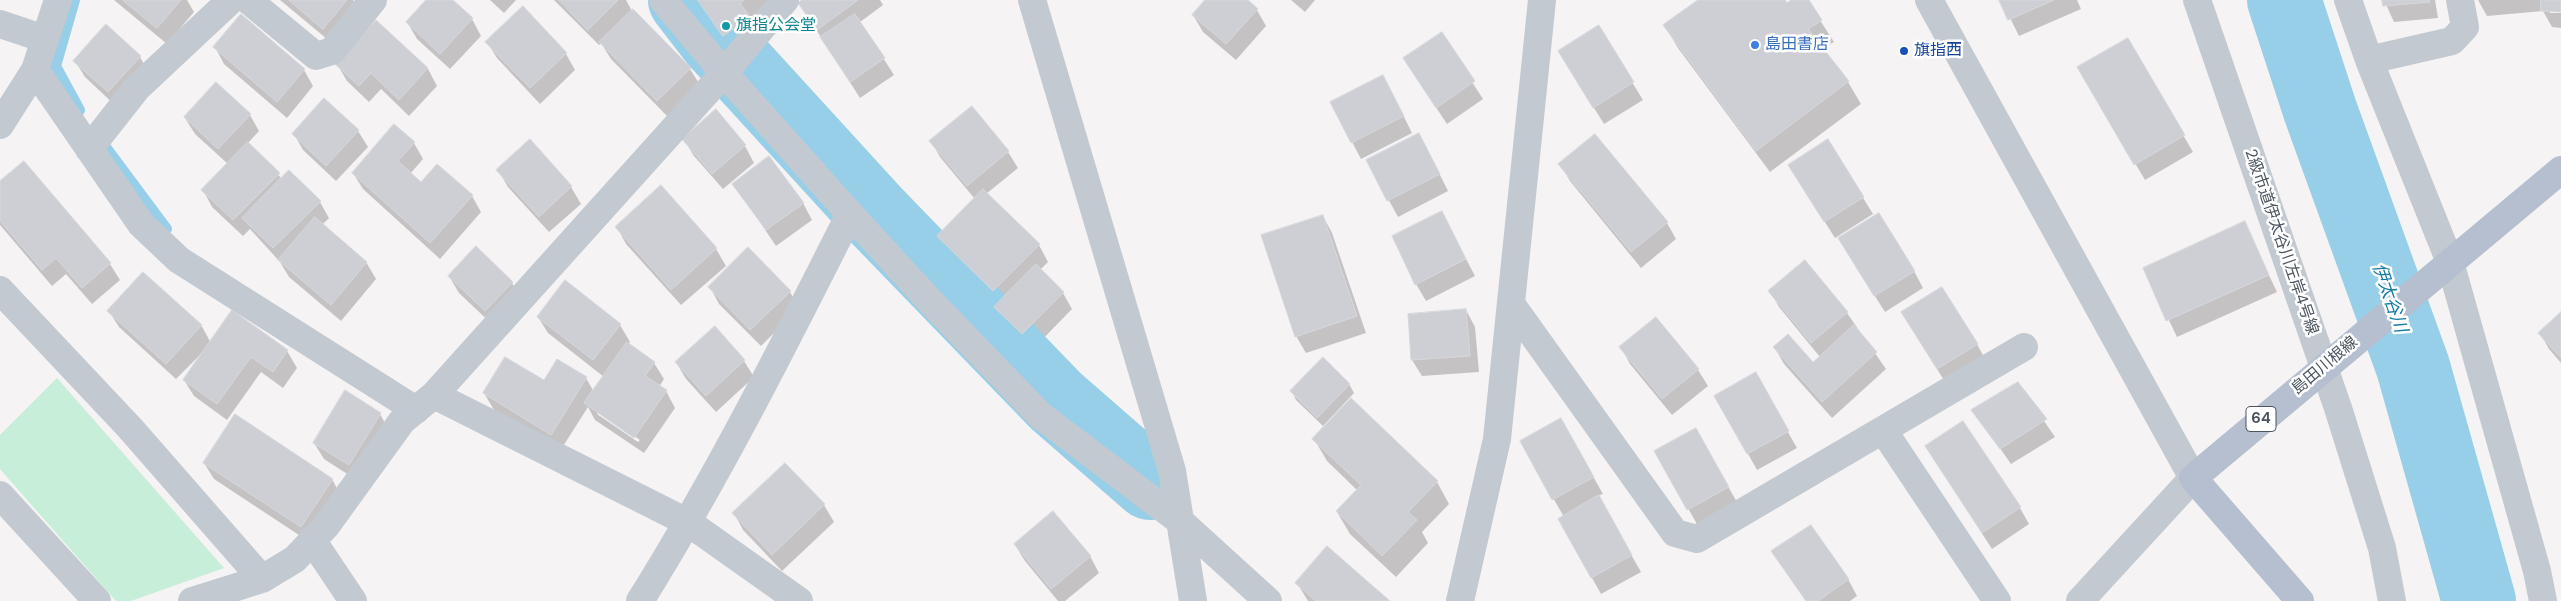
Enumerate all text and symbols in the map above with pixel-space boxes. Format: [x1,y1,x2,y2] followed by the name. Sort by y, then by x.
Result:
[736,16,816,36] place label: 旗指公会堂
[720,20,732,32] marker: 旗指公会堂
[1765,35,1829,55] place label: 島田書店
[1749,39,1761,51] marker: 島田書店
[1914,41,1962,61] place label: 旗指西
[1898,45,1910,57] marker: 旗指西
[2240,147,2322,337] street label: 2級市道伊太谷川左岸4号線
[2367,260,2411,336] water label: 伊太谷川
[2288,333,2362,399] street label: 島田川根線
[2246,406,2276,432] road number: 64

